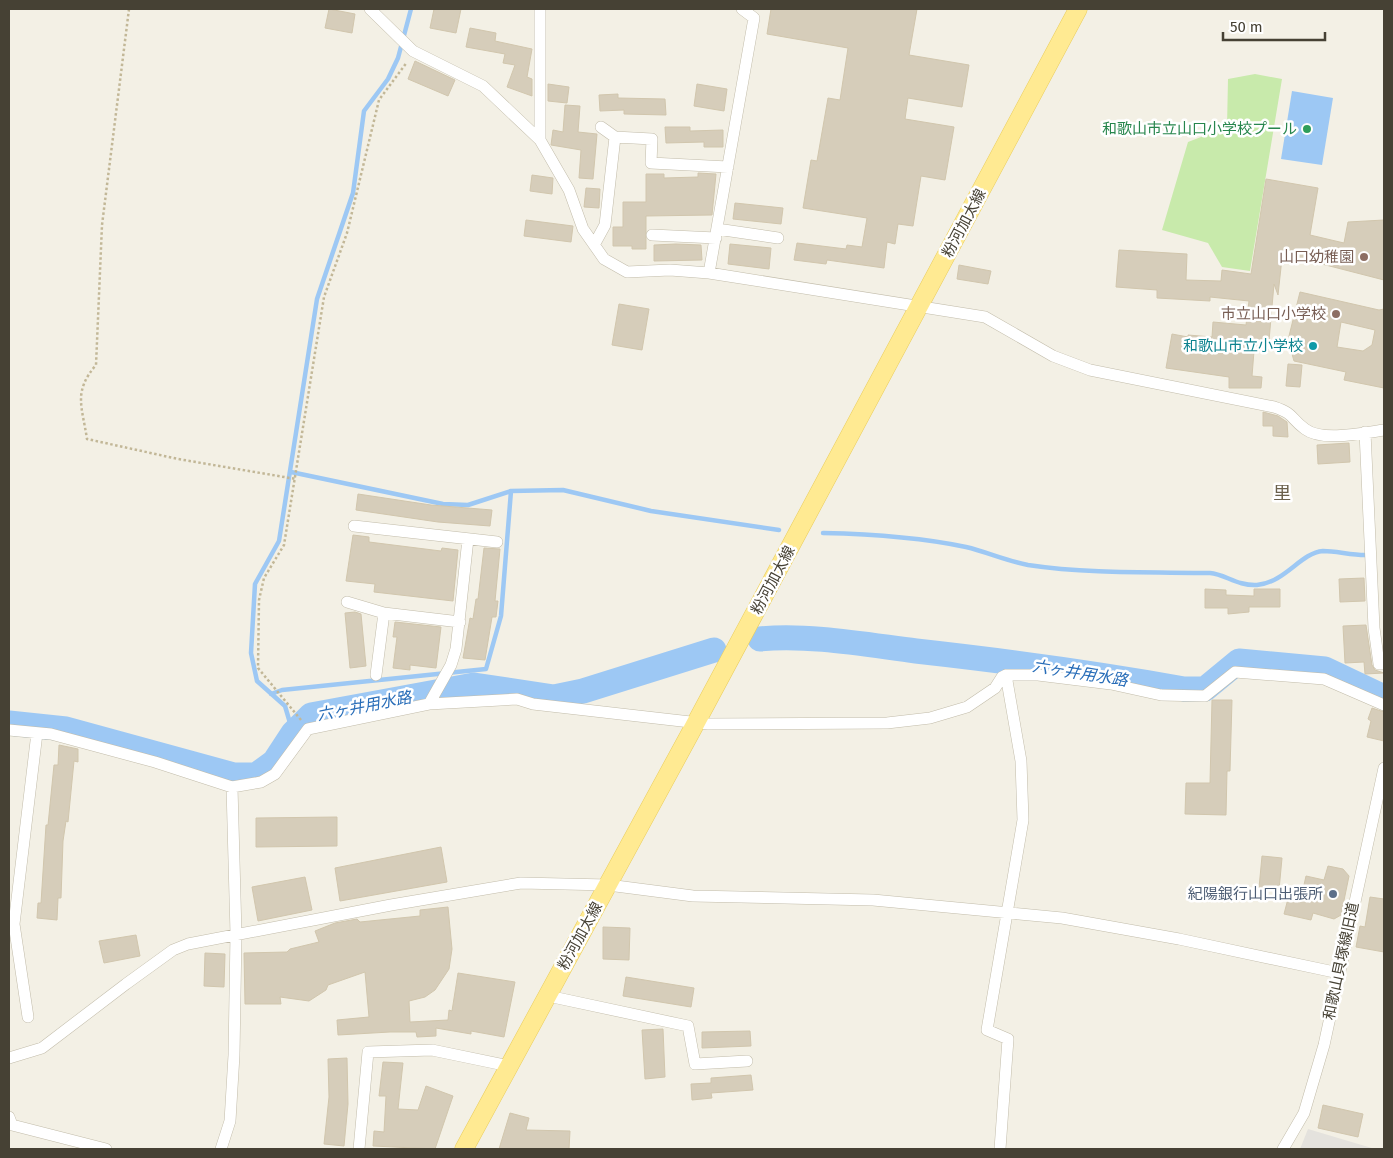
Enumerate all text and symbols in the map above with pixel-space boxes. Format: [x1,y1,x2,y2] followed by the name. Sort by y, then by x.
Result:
[1223,10,1326,42] scale bar
[1230,18,1263,36] text: 50 m
[1102,120,1297,138] place label: 和歌山市立山口小学校プール
[1301,123,1313,135] marker: 和歌山市立山口小学校プール
[938,186,990,260] street label: 粉河加太線
[1279,248,1354,266] place label: 山口幼稚園
[1358,251,1370,263] marker: 山口幼稚園
[1221,305,1326,323] place label: 市立山口小学校
[1330,308,1342,320] marker: 市立山口小学校
[1183,337,1303,355] place label: 和歌山市立小学校
[1307,340,1319,352] marker: 和歌山市立小学校
[1273,482,1291,504] district label: 里
[747,543,799,617] street label: 粉河加太線
[1031,656,1131,690] water label: 六ヶ井用水路
[315,687,415,724] water label: 六ヶ井用水路
[1188,885,1323,903] place label: 紀陽銀行山口出張所
[1327,888,1339,900] marker: 紀陽銀行山口出張所
[554,899,606,973] street label: 粉河加太線
[1320,900,1362,1022] street label: 和歌山貝塚線旧道

